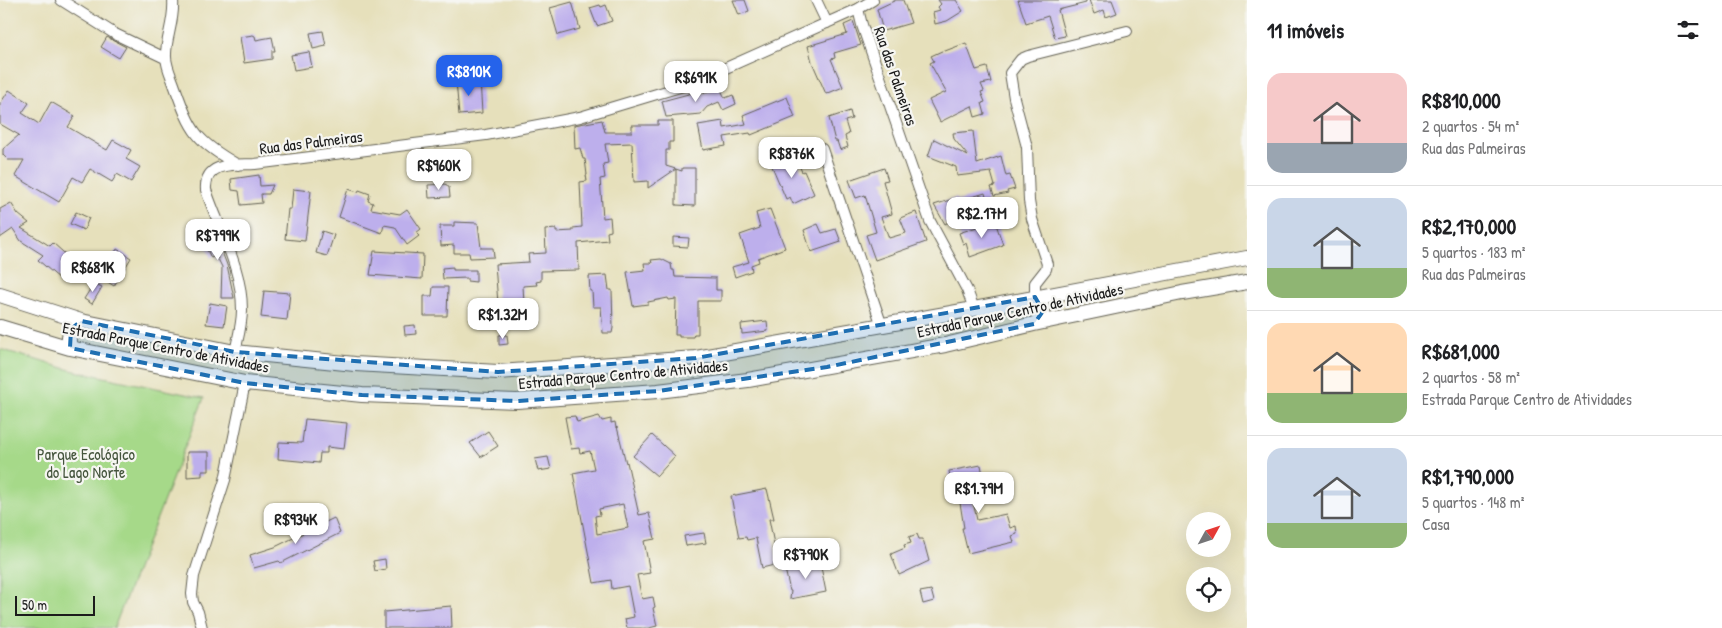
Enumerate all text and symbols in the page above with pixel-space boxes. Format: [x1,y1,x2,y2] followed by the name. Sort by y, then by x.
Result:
[1267,16,1344,45] text: 11 imóveis
[1674,16,1702,44] icon: filters
[869,23,923,129] street label: Rua das Palmeiras
[428,54,510,97] pin: R$810K
[447,60,491,82] text: R$810K
[655,61,737,103] pin: R$691K
[675,66,717,88] text: R$691K
[1422,86,1501,115] text: R$810,000
[1307,93,1367,153] icon: home
[1422,115,1519,137] text: 2 quartos · 54 m²
[258,125,364,159] street label: Rua das Palmeiras
[751,136,833,179] pin: R$876K
[1422,137,1526,159] text: Rua das Palmeiras
[770,142,814,164] text: R$876K
[398,148,480,191] pin: R$960K
[417,154,461,176] text: R$960K
[936,196,1028,239] pin: R$2.17M
[957,202,1007,224] text: R$2.17M
[1422,212,1516,241] text: R$2,170,000
[177,218,259,261] pin: R$799K
[1307,218,1367,278] icon: home
[196,224,240,246] text: R$799K
[1422,241,1526,263] text: 5 quartos · 183 m²
[52,250,134,293] pin: R$681K
[72,256,114,278] text: R$681K
[1422,263,1526,285] text: Rua das Palmeiras
[915,277,1125,343] street label: Estrada Parque Centro de Atividades
[457,298,549,340] pin: R$1.32M
[479,303,527,325] text: R$1.32M
[61,316,271,378] street label: Estrada Parque Centro de Atividades
[1422,337,1500,366] text: R$681,000
[1307,343,1367,403] icon: home
[517,354,729,394] street label: Estrada Parque Centro de Atividades
[1422,366,1520,388] text: 2 quartos · 58 m²
[1422,388,1632,410] text: Estrada Parque Centro de Atividades
[37,443,135,483] park label: Parque Ecológico do Lago Norte
[1422,462,1514,491] text: R$1,790,000
[1307,468,1367,528] icon: home
[933,472,1025,514] pin: R$1.79M
[955,477,1003,499] text: R$1.79M
[1422,491,1524,513] text: 5 quartos · 148 m²
[255,502,337,545] pin: R$934K
[275,508,317,530] text: R$934K
[1186,512,1231,558] north arrow
[1186,512,1231,612] map controls
[1422,513,1449,535] text: Casa
[765,538,847,580] pin: R$790K
[784,543,828,565] text: R$790K
[1186,567,1231,612] button: locate
[15,593,95,616] scale bar
[22,595,47,614] text: 50 m

